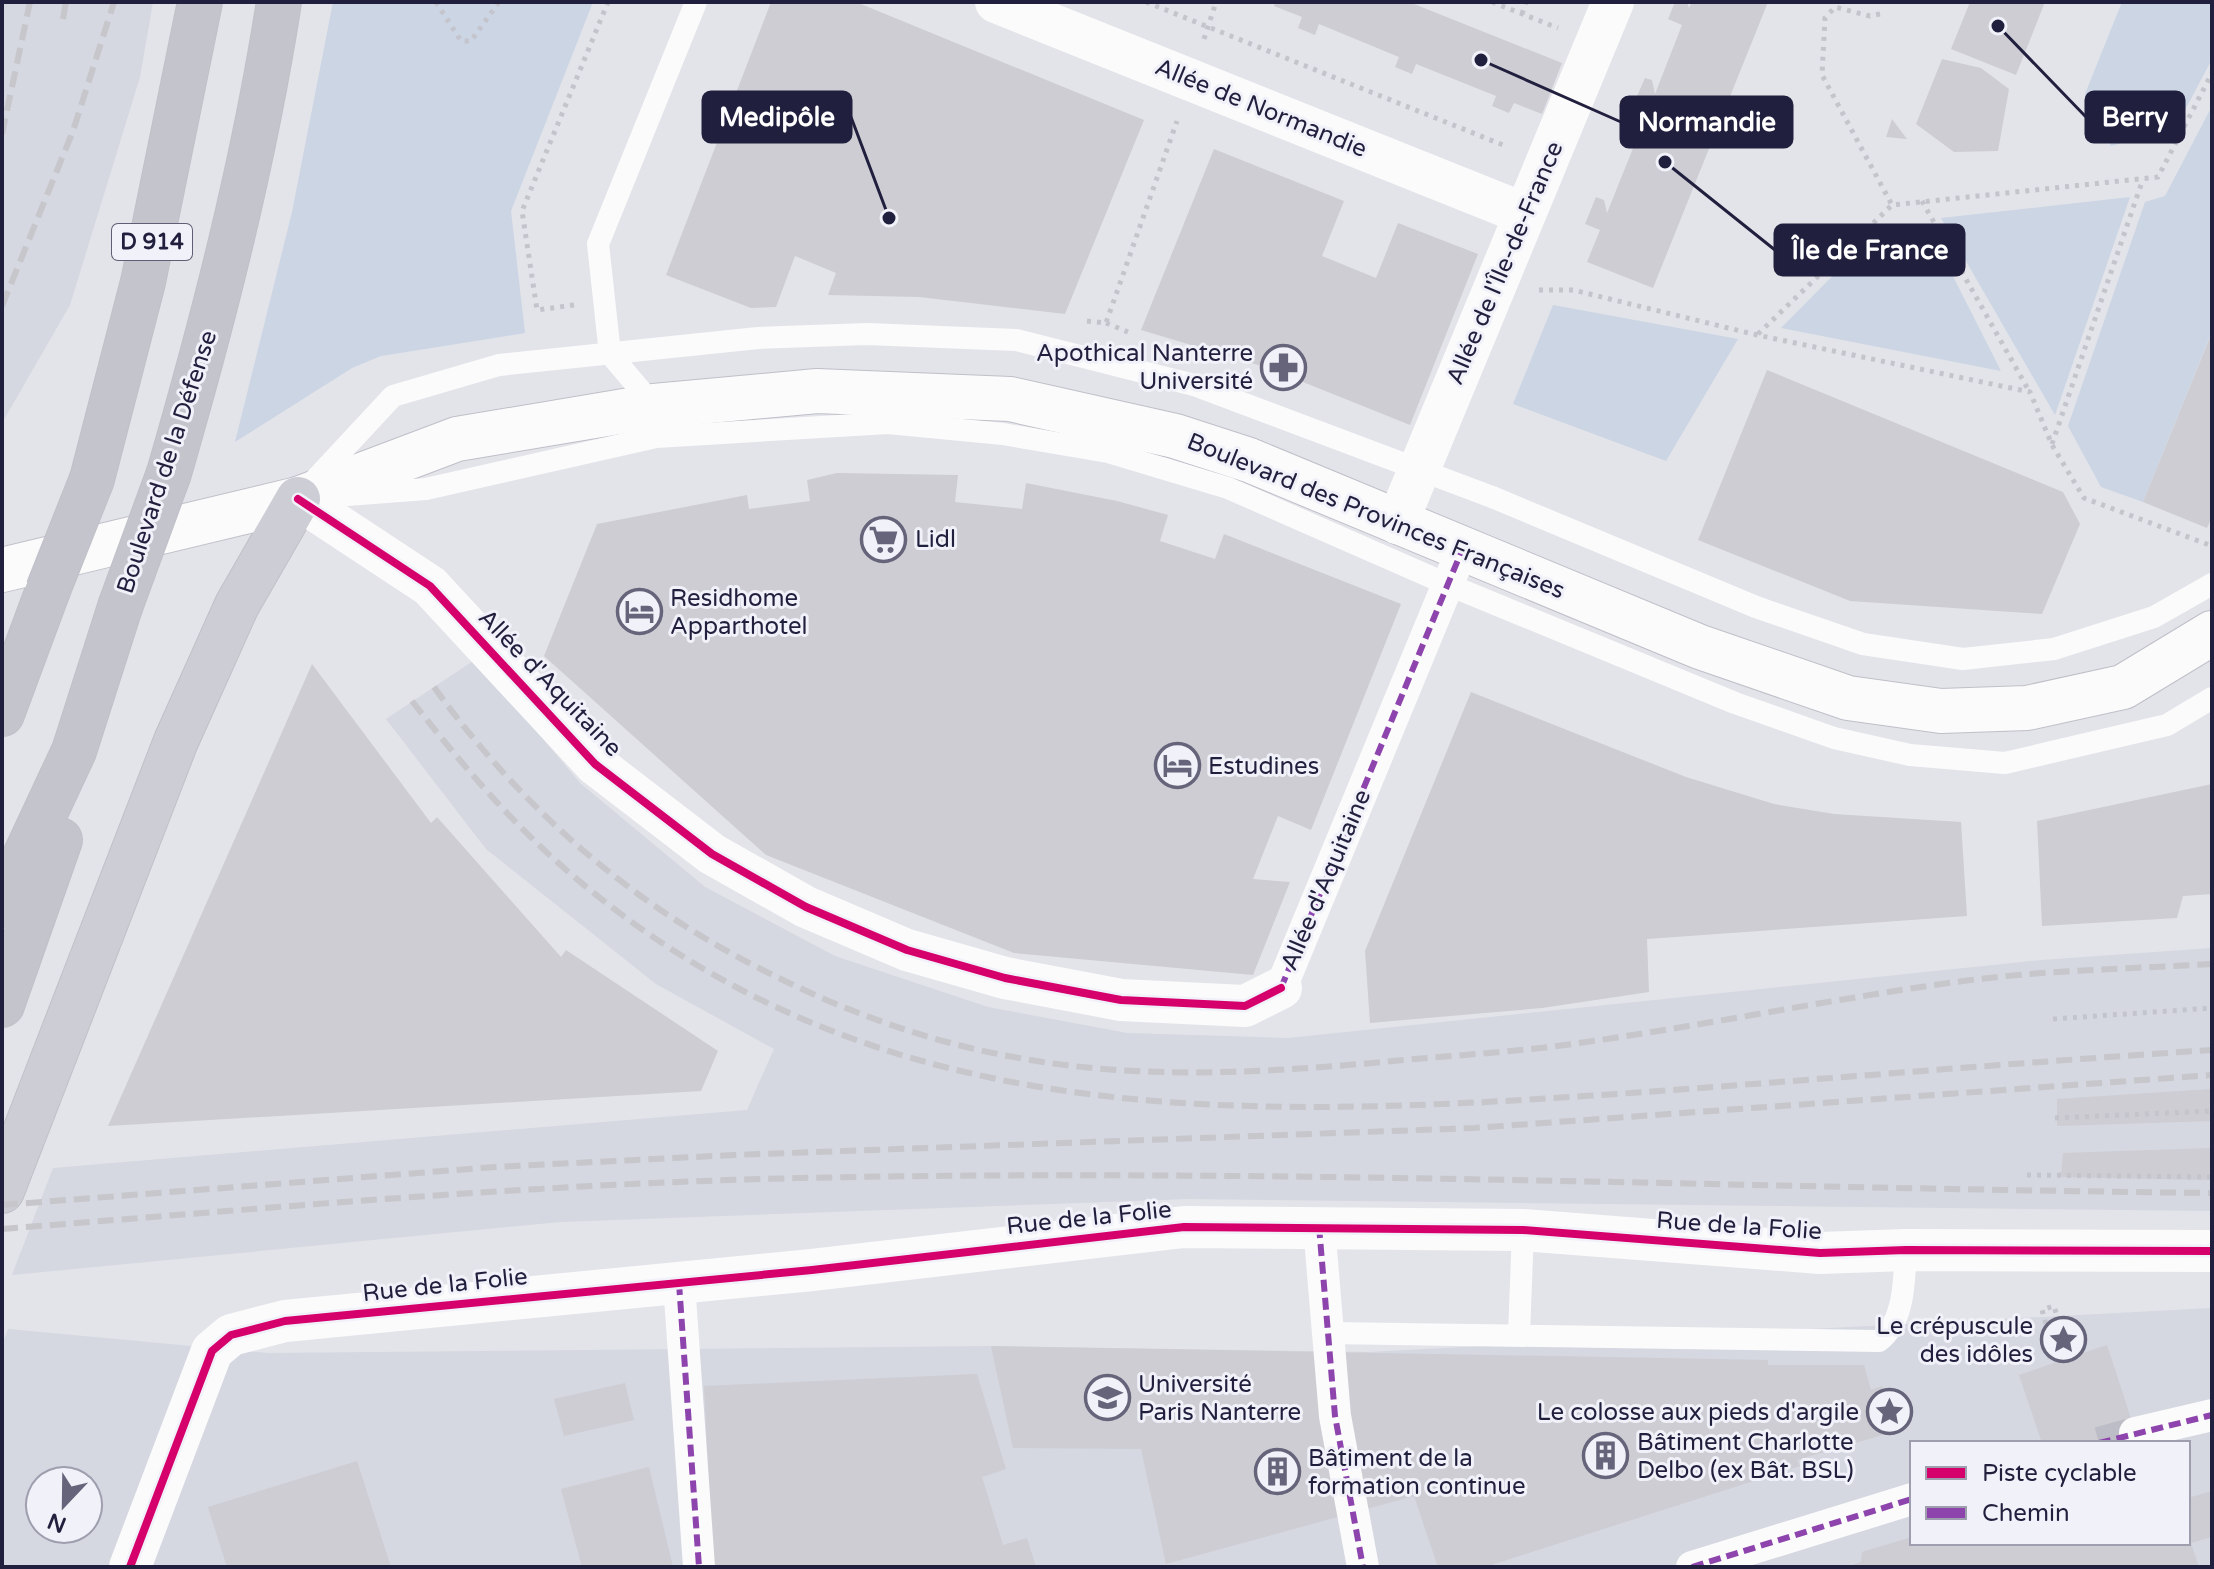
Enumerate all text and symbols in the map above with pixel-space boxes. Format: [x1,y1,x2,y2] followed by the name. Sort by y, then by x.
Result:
[1151,52,1371,164] street label: Allée de Normandie
[703,92,851,142] callout: Medipôle
[2086,92,2184,142] callout: Berry
[1621,97,1792,147] callout: Normandie
[719,102,835,133] text: Medipôle
[2102,102,2168,133] text: Berry
[1638,107,1776,138] text: Normandie
[1441,137,1569,389] street label: Allée de l'Île-de-France
[112,224,192,260] road number: D 914
[1775,225,1964,275] callout: Île de France
[1791,234,1949,266] text: Île de France
[111,327,223,597] street label: Boulevard de la Défense
[1036,339,1253,396] place label: Apothical Nanterre Université
[1260,343,1308,391] pharmacy icon: Apothical Nanterre Université
[1183,427,1569,605] street label: Boulevard des Provinces Françaises
[860,515,908,563] supermarket icon: Lidl
[915,525,956,554] place label: Lidl
[670,584,808,641] place label: Residhome Apparthotel
[615,588,663,636] hotel icon: Residhome Apparthotel
[472,603,628,763] street label: Allée d'Aquitaine
[1153,742,1201,790] hotel icon: Estudines
[1208,752,1319,781] place label: Estudines
[1275,785,1377,975] street label: Allée d'Aquitaine
[1005,1195,1173,1241] street label: Rue de la Folie
[1655,1206,1823,1246] street label: Rue de la Folie
[361,1262,529,1308] street label: Rue de la Folie
[1876,1312,2033,1369] place label: Le crépuscule des idôles
[2040,1316,2088,1364] place icon: Le crépuscule des idôles
[1138,1370,1301,1427] place label: Université Paris Nanterre
[1083,1374,1131,1422] school or university icon: Université Paris Nanterre
[1866,1388,1914,1436] place icon: Le colosse aux pieds d'argile
[1537,1398,1859,1427] place label: Le colosse aux pieds d'argile
[1637,1428,1854,1485] place label: Bâtiment Charlotte Delbo (ex Bât. BSL)
[1582,1432,1630,1480] building icon: Bâtiment Charlotte Delbo (ex Bât. BSL)
[1910,1441,2190,1545] legend
[1308,1444,1526,1501] place label: Bâtiment de la formation continue
[1253,1448,1301,1496] building icon: Bâtiment de la formation continue
[1982,1459,2137,1488] text: Piste cyclable
[24,1465,104,1545] north arrow
[1982,1499,2070,1528] text: Chemin
[44,1507,70,1538] text: N

